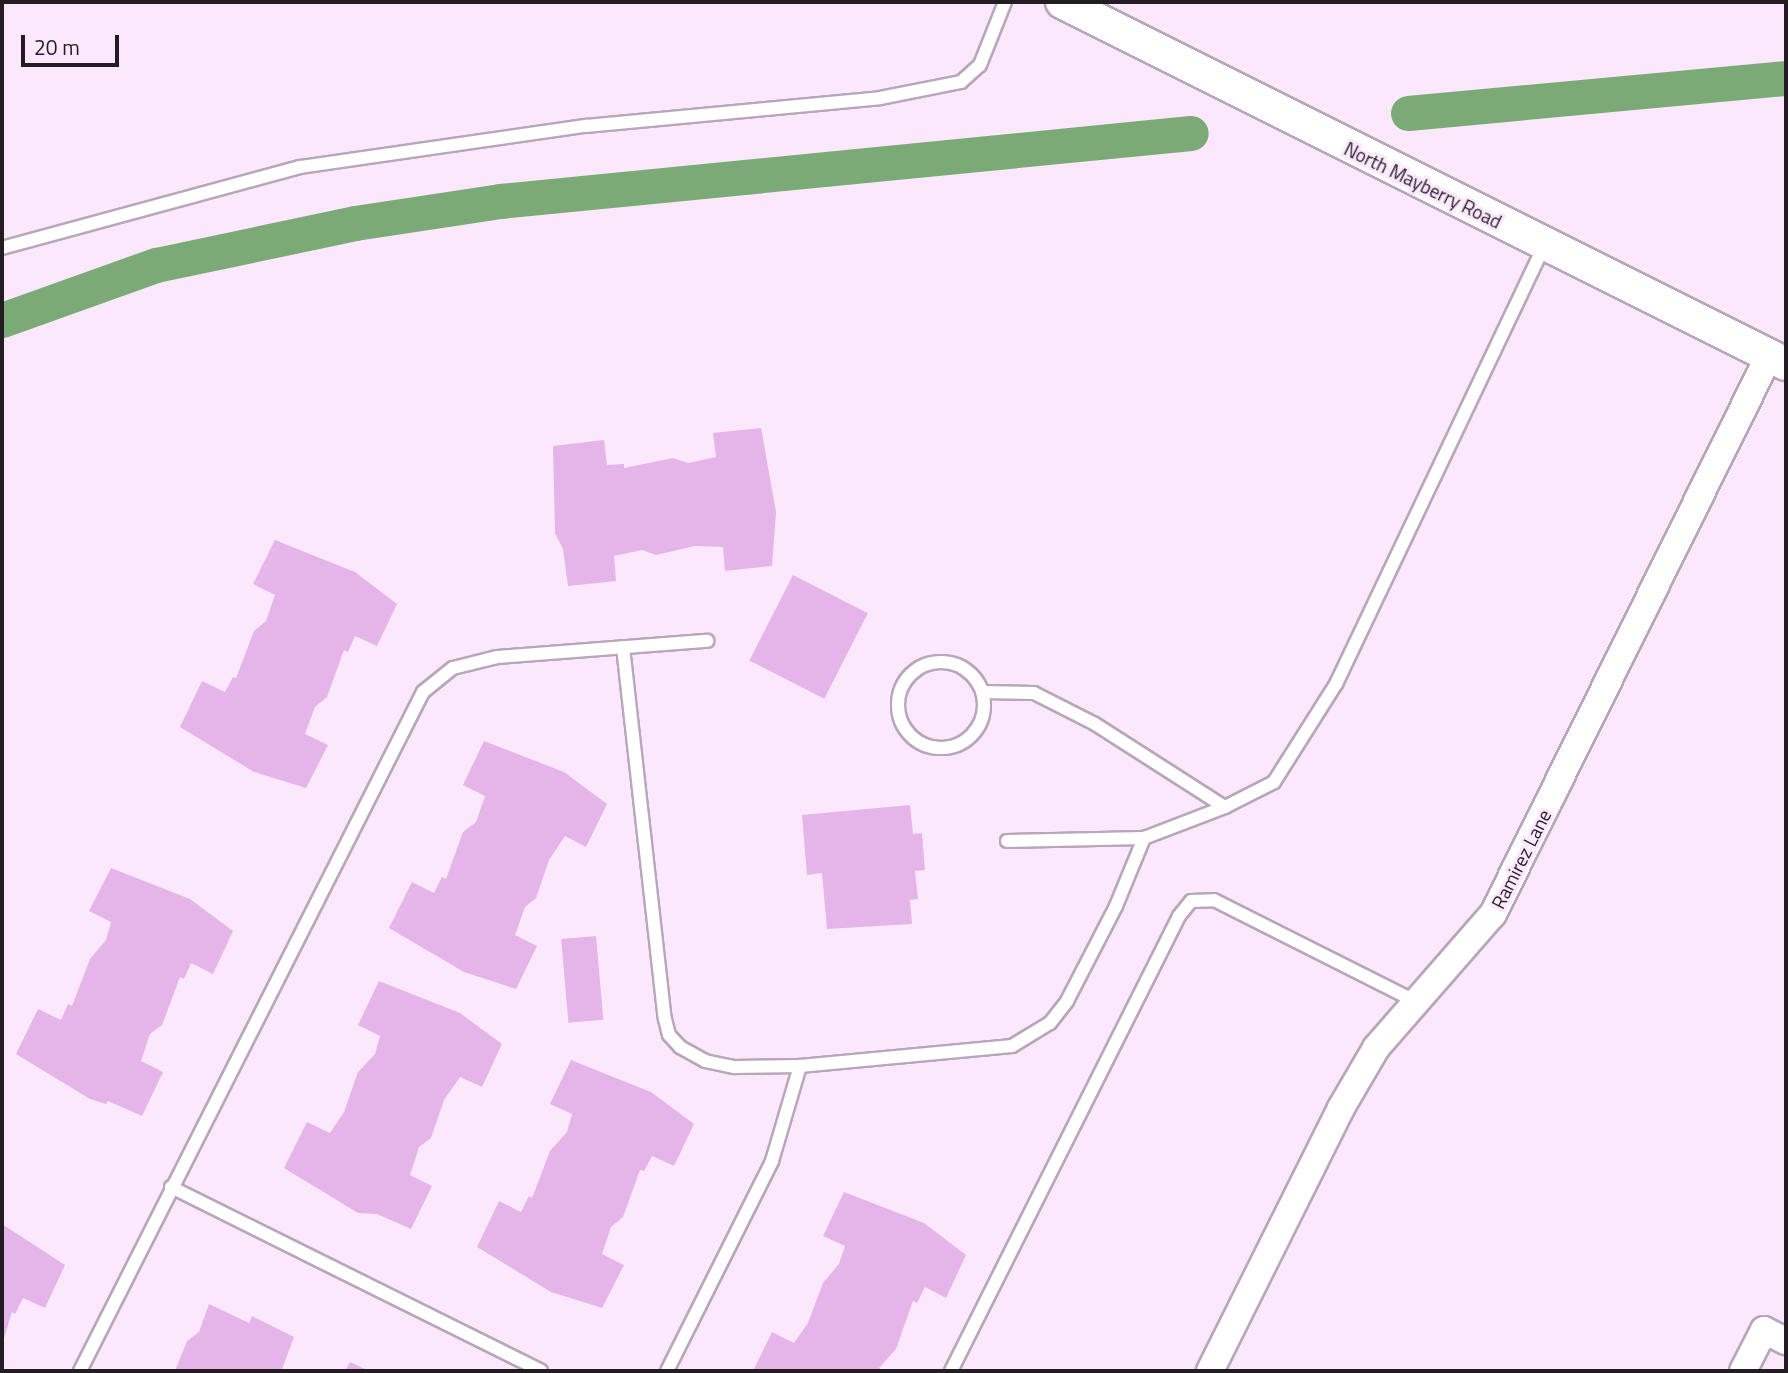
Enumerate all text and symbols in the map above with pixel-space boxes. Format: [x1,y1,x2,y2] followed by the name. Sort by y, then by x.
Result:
[24,21,122,65] scale bar
[34,31,80,63] text: 20 m
[1341,137,1505,233] street label: North Mayberry Road
[1486,805,1556,913] street label: Ramirez Lane

